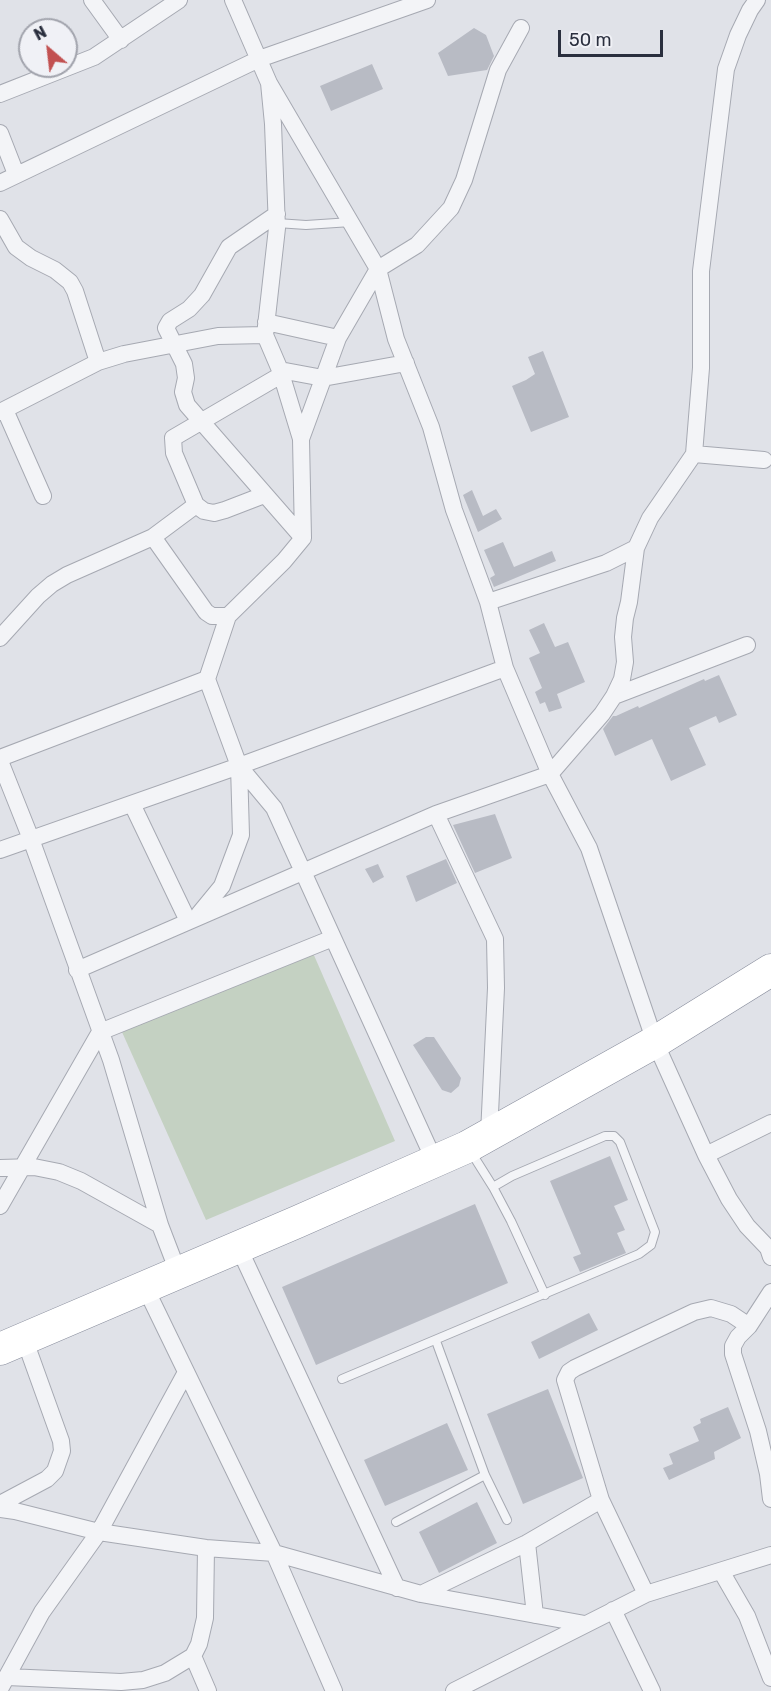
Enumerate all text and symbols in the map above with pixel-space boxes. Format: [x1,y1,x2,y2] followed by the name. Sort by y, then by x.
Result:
[18,18,78,78] north arrow
[561,18,666,56] scale bar
[31,22,50,45] text: N
[569,29,612,51] text: 50 m

